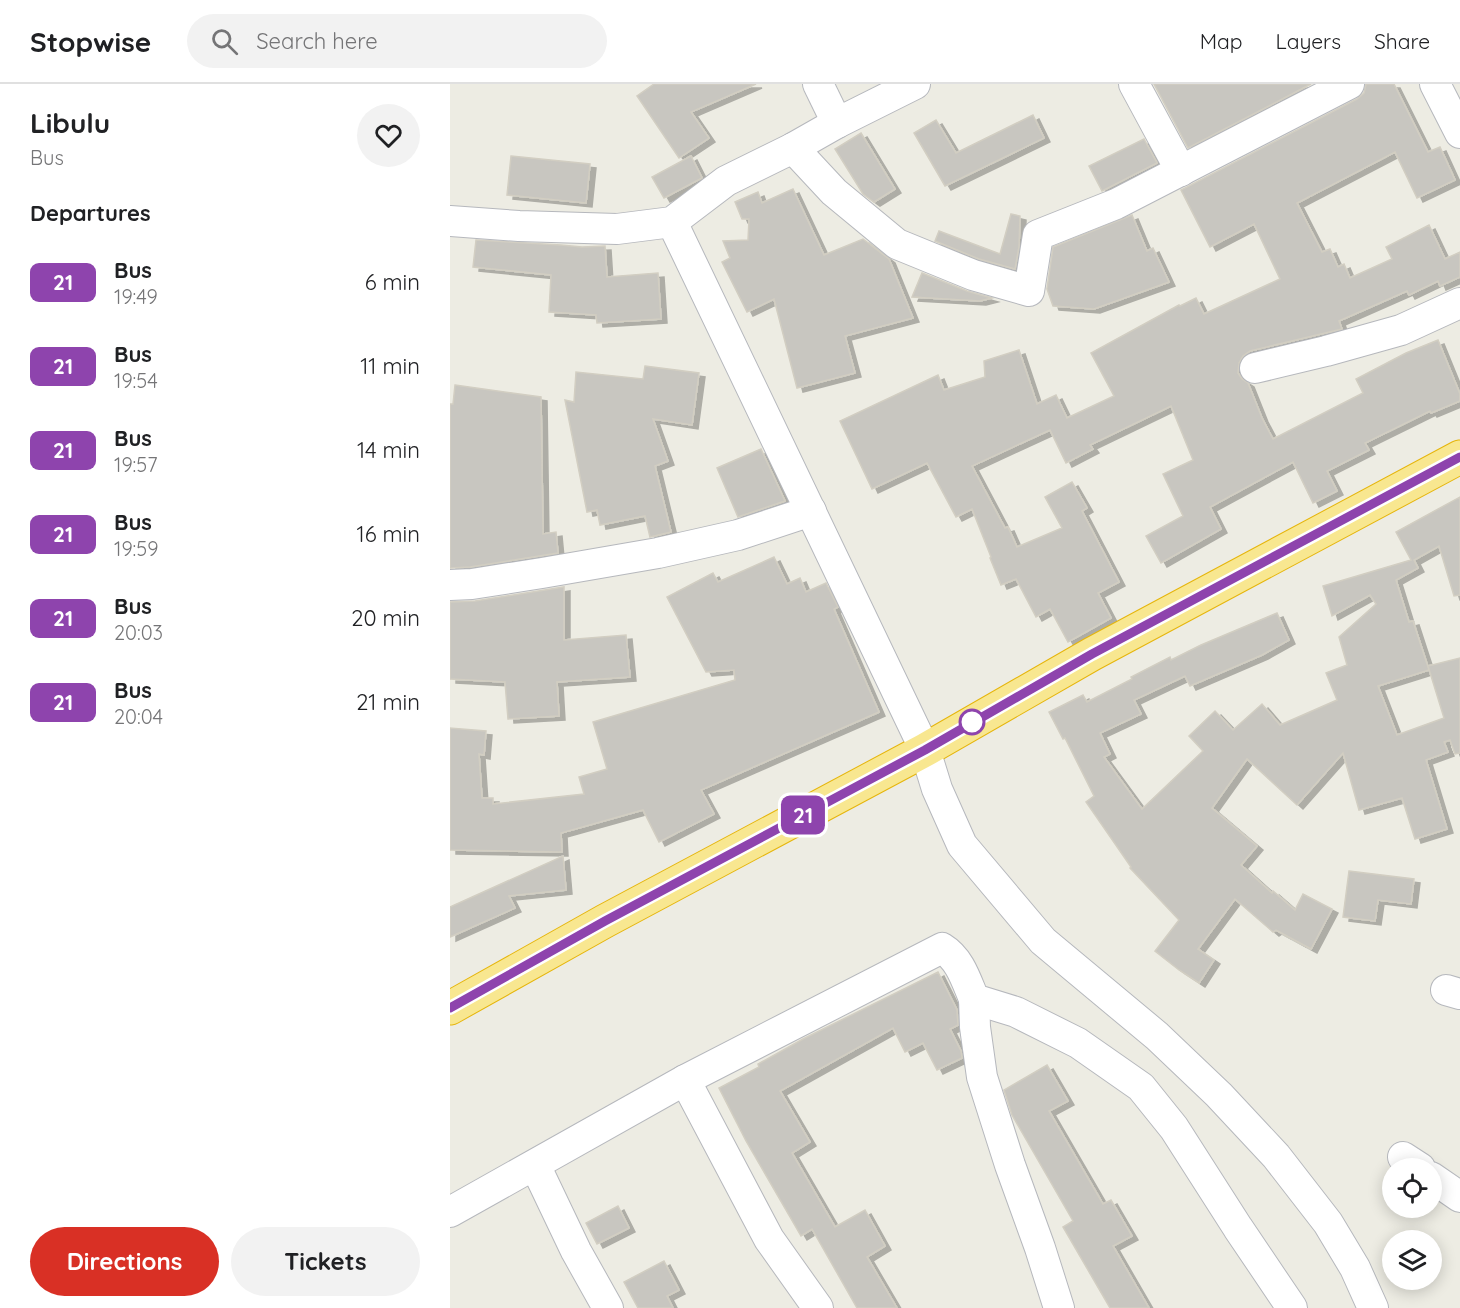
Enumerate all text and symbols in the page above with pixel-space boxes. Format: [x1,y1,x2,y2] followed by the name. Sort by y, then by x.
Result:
[187,14,607,68] search box
[30,24,151,59] text: Stopwise
[208,25,241,58] icon: search
[256,27,378,55] text: Search here
[1200,28,1243,54] text: Map
[1276,28,1341,54] text: Layers
[1374,28,1430,54] text: Share
[357,104,420,167] button: heart
[30,105,110,140] text: Libulu
[30,145,64,170] text: Bus
[30,199,151,227] text: Departures
[114,256,152,284] text: Bus
[365,268,420,296] text: 6 min
[53,269,73,295] text: 21
[114,284,158,309] text: 19:49
[114,340,152,368] text: Bus
[360,352,420,380] text: 11 min
[53,353,73,379] text: 21
[114,368,158,393] text: 19:54
[114,424,152,452] text: Bus
[357,436,420,464] text: 14 min
[53,437,73,463] text: 21
[114,452,157,477] text: 19:57
[114,508,152,536] text: Bus
[357,520,420,548] text: 16 min
[53,521,73,547] text: 21
[114,536,158,561] text: 19:59
[114,592,152,620] text: Bus
[351,604,420,632] text: 20 min
[53,605,73,631] text: 21
[114,620,163,645] text: 20:03
[114,676,152,704] text: Bus
[356,688,420,716] text: 21 min
[53,689,73,715] text: 21
[114,704,163,729] text: 20:04
[959,709,985,735] unlabelled marker
[776,796,830,834] line badge: 21
[793,802,813,828] text: 21
[1382,1158,1442,1290] map controls
[1382,1158,1442,1218] button: locate
[30,1227,219,1296] button: Directions
[231,1227,420,1296] button: Tickets
[1382,1230,1442,1290] button: layers

